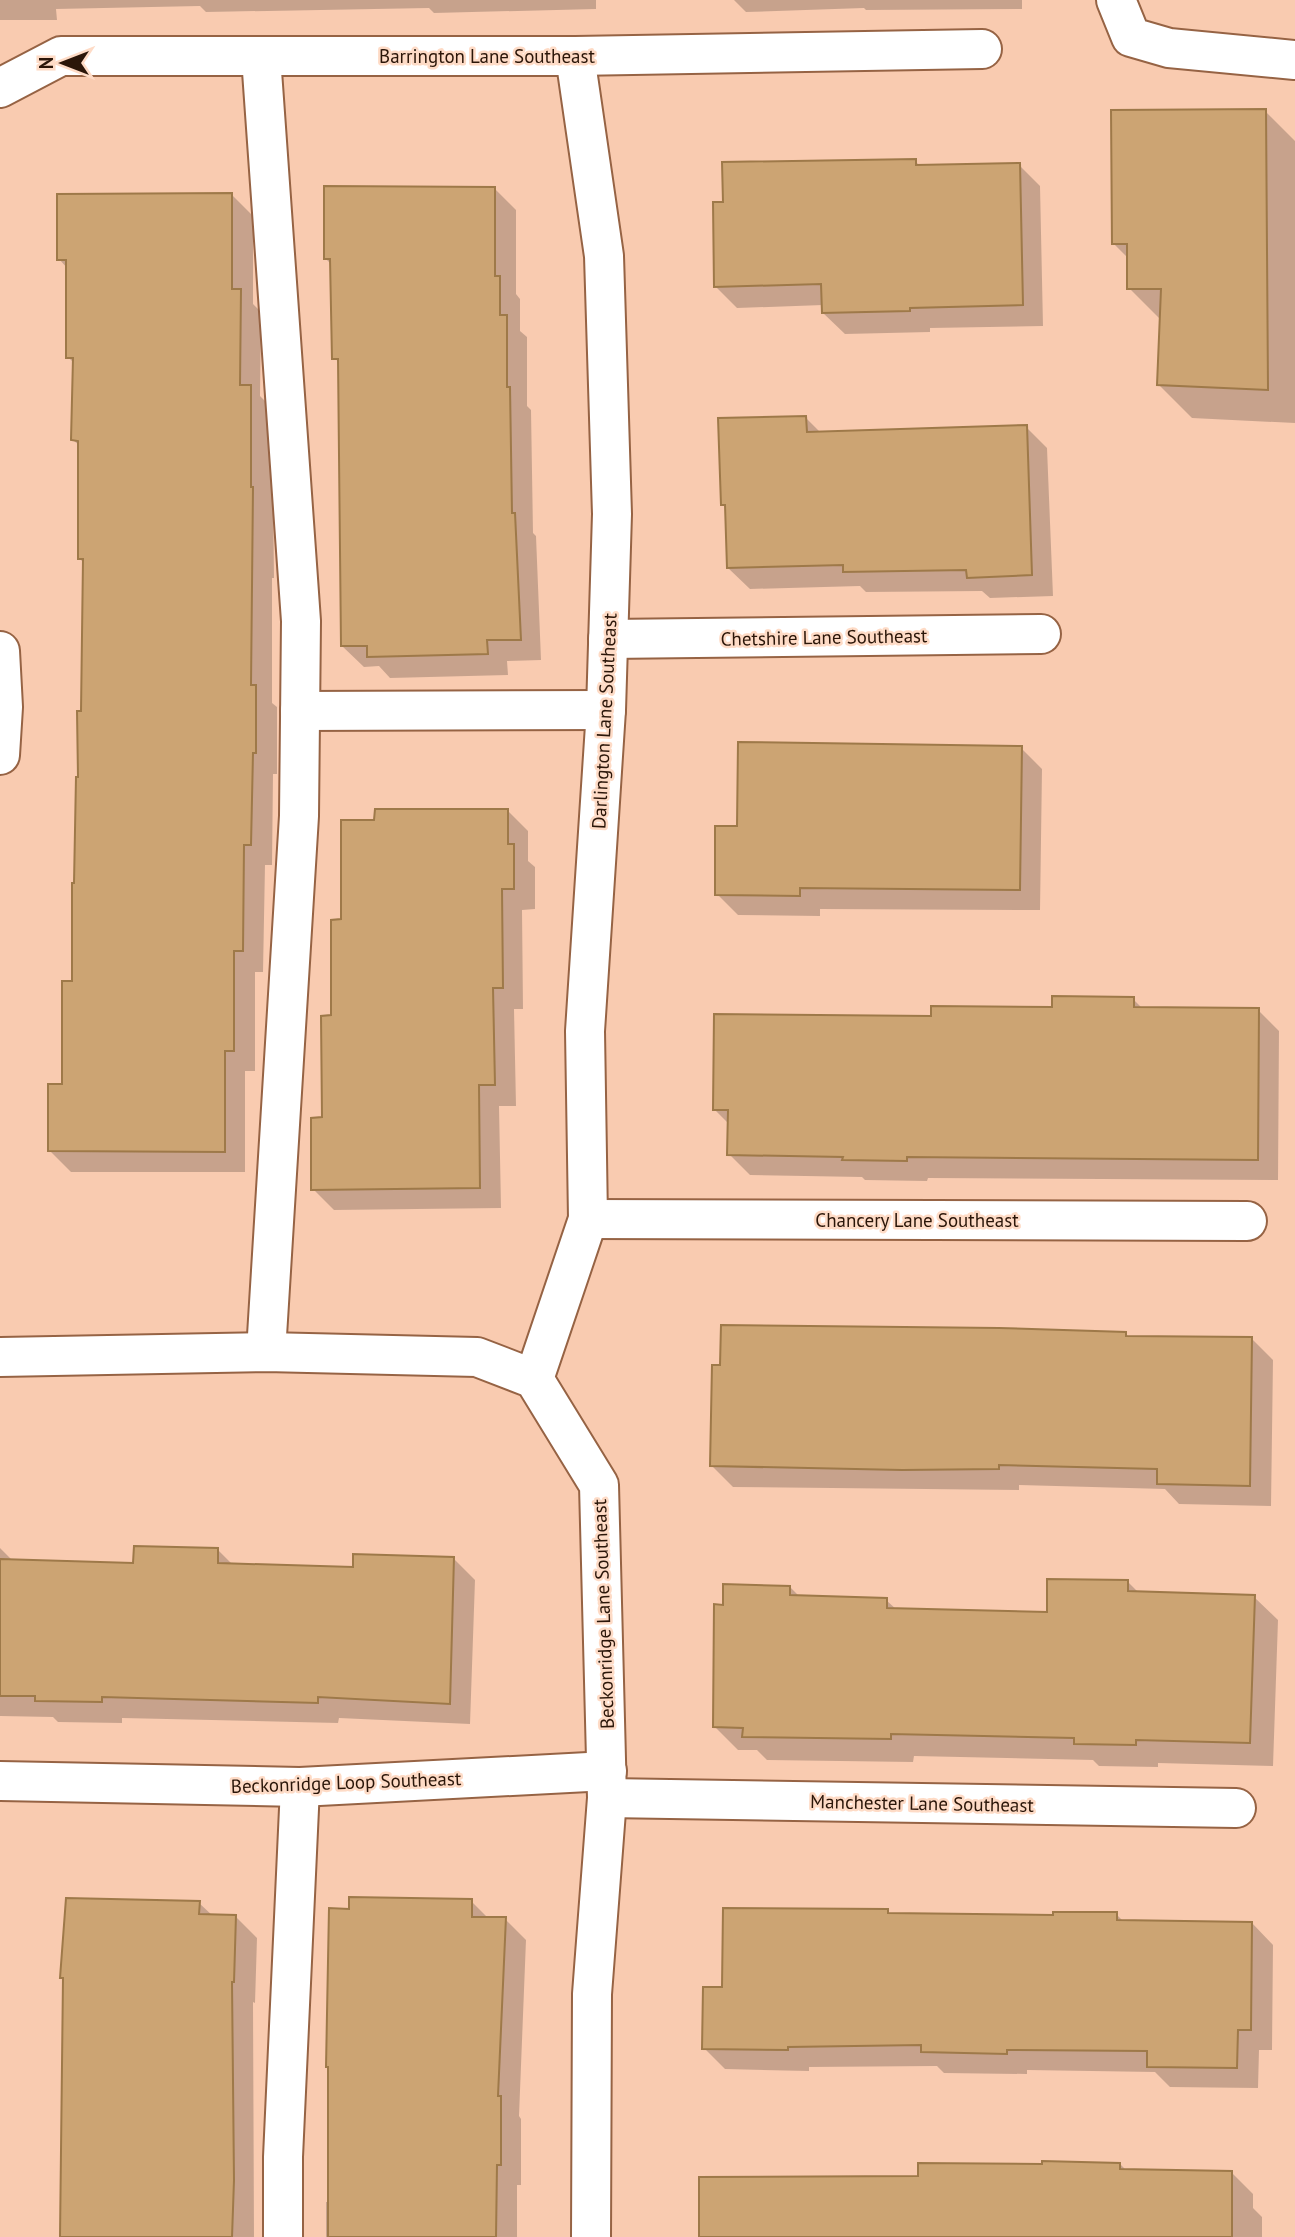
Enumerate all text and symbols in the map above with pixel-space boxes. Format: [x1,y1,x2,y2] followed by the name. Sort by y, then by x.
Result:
[28,28,98,98] north arrow
[379,44,595,68] street label: Barrington Lane Southeast
[34,57,58,69] text: N
[586,612,622,830] street label: Darlington Lane Southeast
[720,623,928,651] street label: Chetshire Lane Southeast
[815,1208,1019,1232] street label: Chancery Lane Southeast
[587,1498,619,1729] street label: Beckonridge Lane Southeast
[230,1766,462,1798] street label: Beckonridge Loop Southeast
[810,1789,1035,1817] street label: Manchester Lane Southeast

